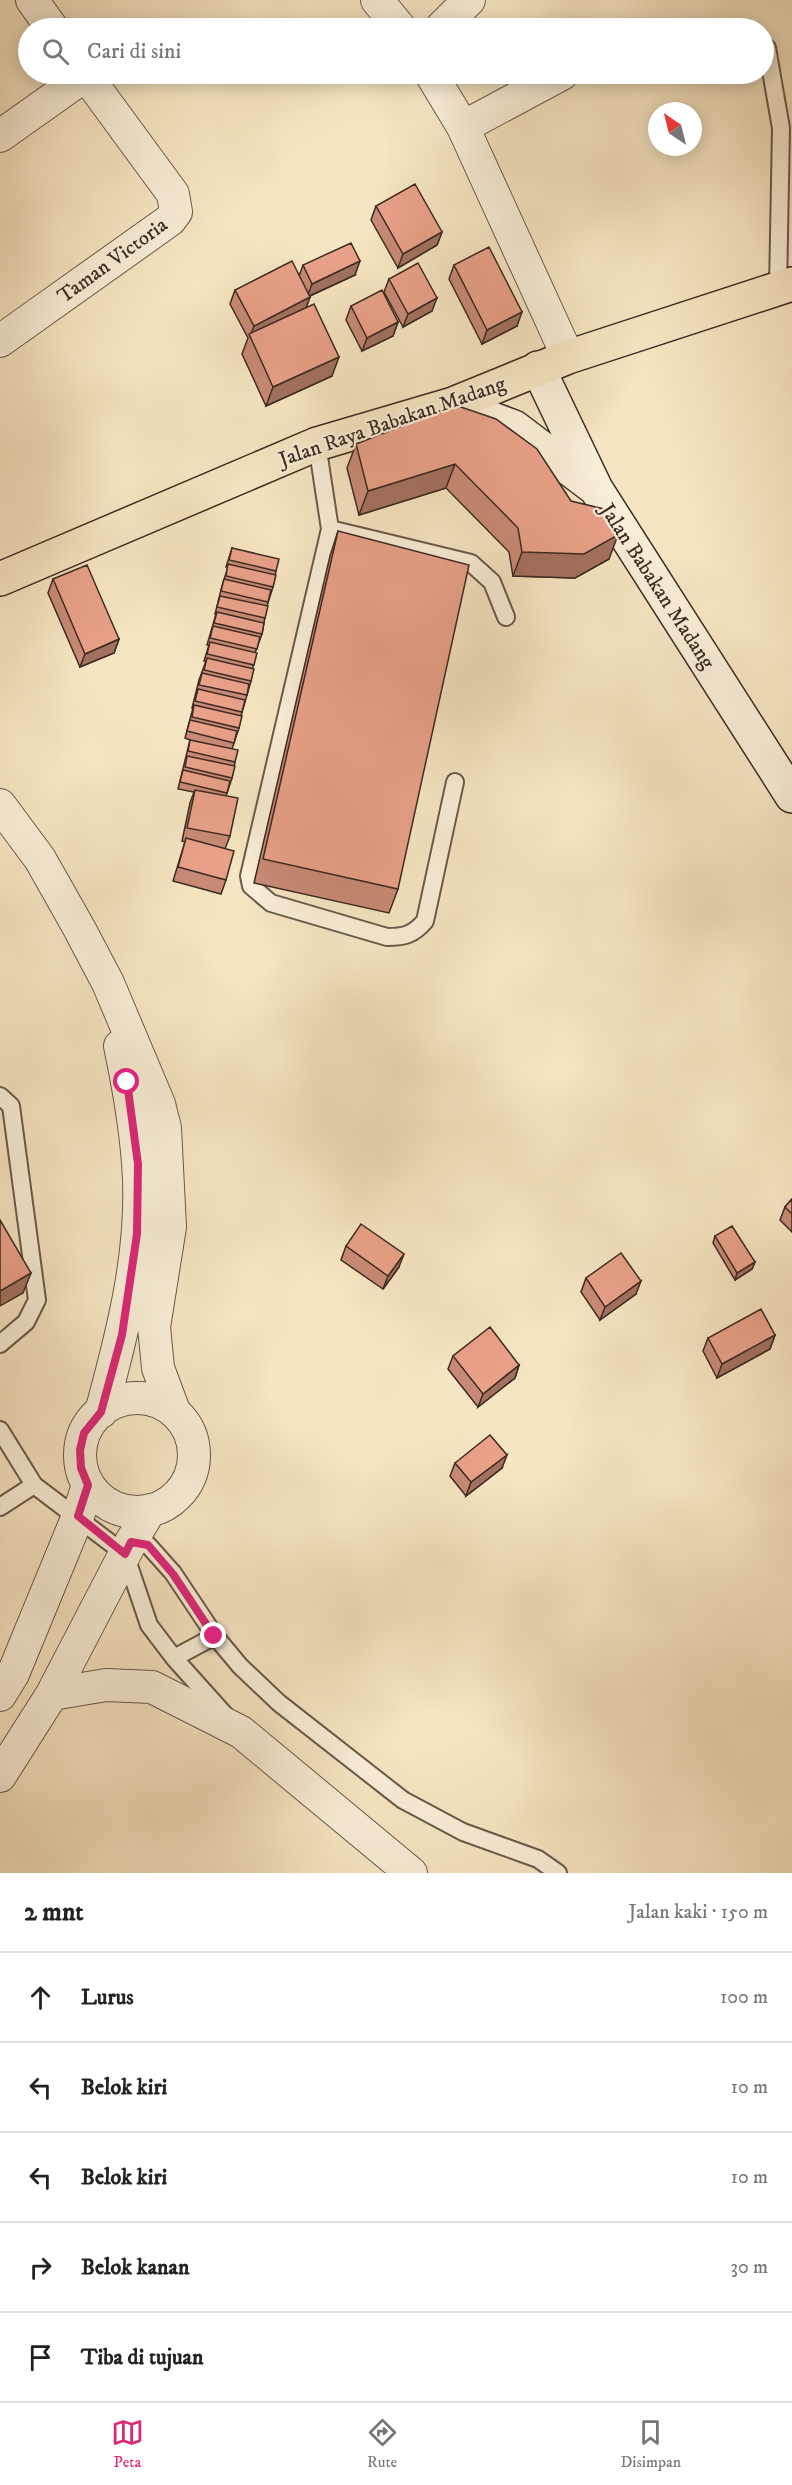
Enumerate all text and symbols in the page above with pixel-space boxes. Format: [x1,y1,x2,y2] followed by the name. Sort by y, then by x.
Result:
[18,18,774,84] search box
[39,35,72,68] icon: search
[87,38,181,65] text: Cari di sini
[648,102,702,156] north arrow
[52,212,173,309] street label: Taman Victoria
[274,371,510,474] street label: Jalan Raya Babakan Madang
[593,497,721,675] street label: Jalan Babakan Madang
[113,1068,139,1094] route start
[200,1622,226,1648] route end
[24,1896,84,1929] text: 2 mnt
[629,1900,768,1925] text: Jalan kaki · 150 m
[24,1981,57,2014] icon: ahead
[81,1984,134,2011] text: Lurus
[720,1985,768,2010] text: 100 m
[24,2071,57,2104] icon: left
[81,2074,167,2101] text: Belok kiri
[731,2075,768,2100] text: 10 m
[24,2161,57,2194] icon: left
[81,2164,167,2191] text: Belok kiri
[731,2165,768,2190] text: 10 m
[24,2251,57,2284] icon: right
[81,2254,189,2281] text: Belok kanan
[730,2255,768,2280] text: 30 m
[24,2341,57,2374] icon: arrive
[81,2344,203,2371] text: Tiba di tujuan
[111,2416,144,2472] tab: Peta
[366,2416,399,2472] tab: Rute
[620,2416,681,2472] tab: Disimpan

